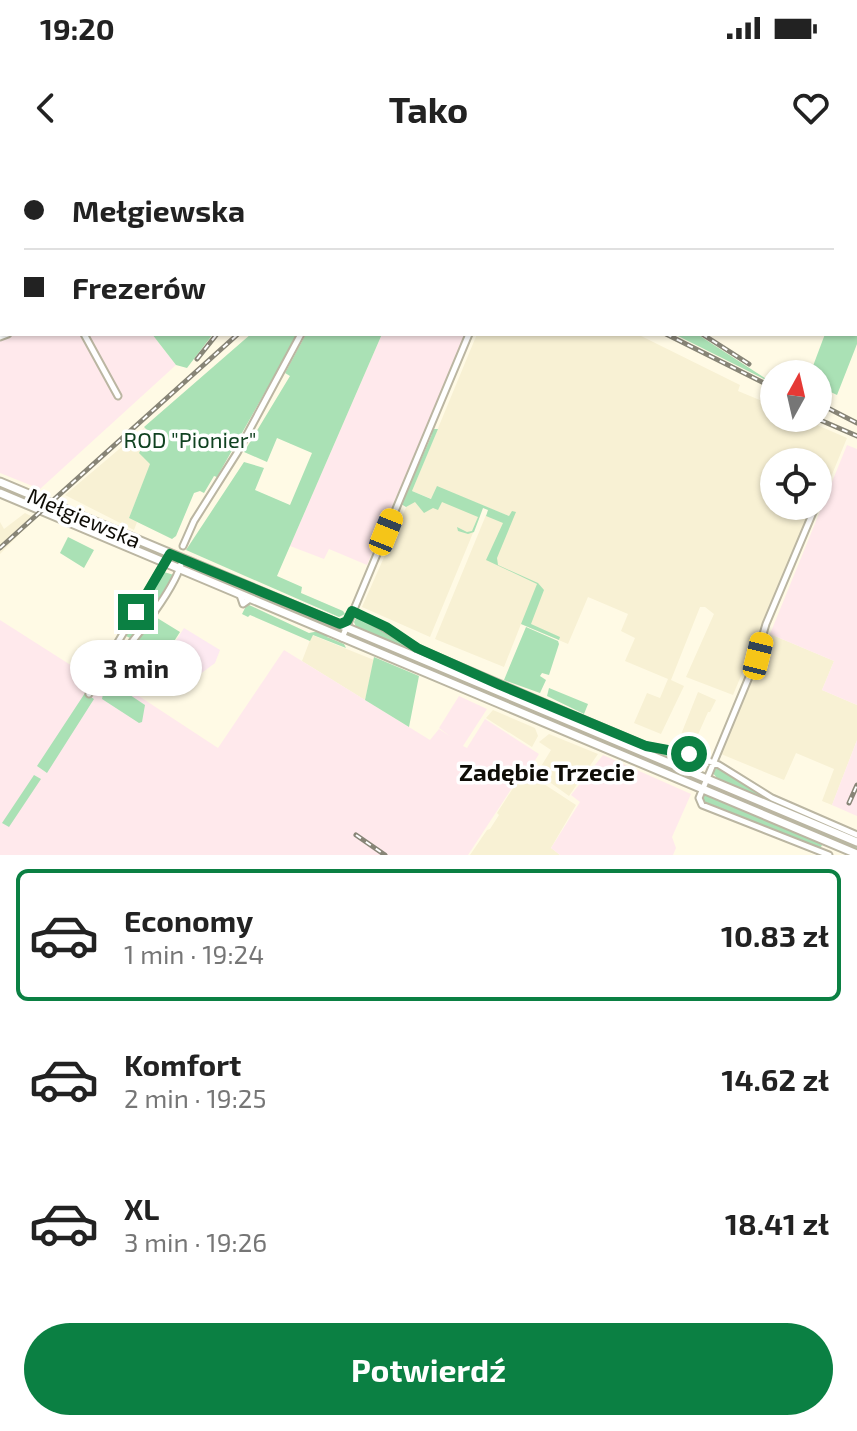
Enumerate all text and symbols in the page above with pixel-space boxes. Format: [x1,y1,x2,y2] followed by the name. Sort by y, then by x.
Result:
[40,10,115,46] text: 19:20
[24,86,68,130] icon: back
[789,86,833,130] icon: heart
[389,87,468,130] text: Tako
[72,192,245,228] text: Mełgiewska
[72,269,206,305] text: Frezerów
[760,360,832,432] north arrow
[760,360,832,520] map controls
[124,426,256,452] park label: ROD "Pionier"
[760,448,832,520] button: locate
[24,482,145,553] street label: Mełgiewska
[366,505,406,559] car
[118,594,154,630] route end
[741,630,775,682] car
[70,640,202,696] callout: 3 min
[103,652,169,683] text: 3 min
[671,736,707,772] route start
[459,757,635,786] district label: Zadębie Trzecie
[28,899,100,971] icon: car
[124,902,253,938] text: Economy
[721,917,829,953] text: 10.83 zł
[124,938,264,969] text: 1 min · 19:24
[28,1043,100,1115] icon: car
[124,1046,241,1082] text: Komfort
[721,1061,829,1097] text: 14.62 zł
[124,1082,266,1113] text: 2 min · 19:25
[28,1187,100,1259] icon: car
[124,1190,159,1226] text: XL
[725,1205,829,1241] text: 18.41 zł
[124,1226,267,1257] text: 3 min · 19:26
[24,1323,833,1415] button: Potwierdź

